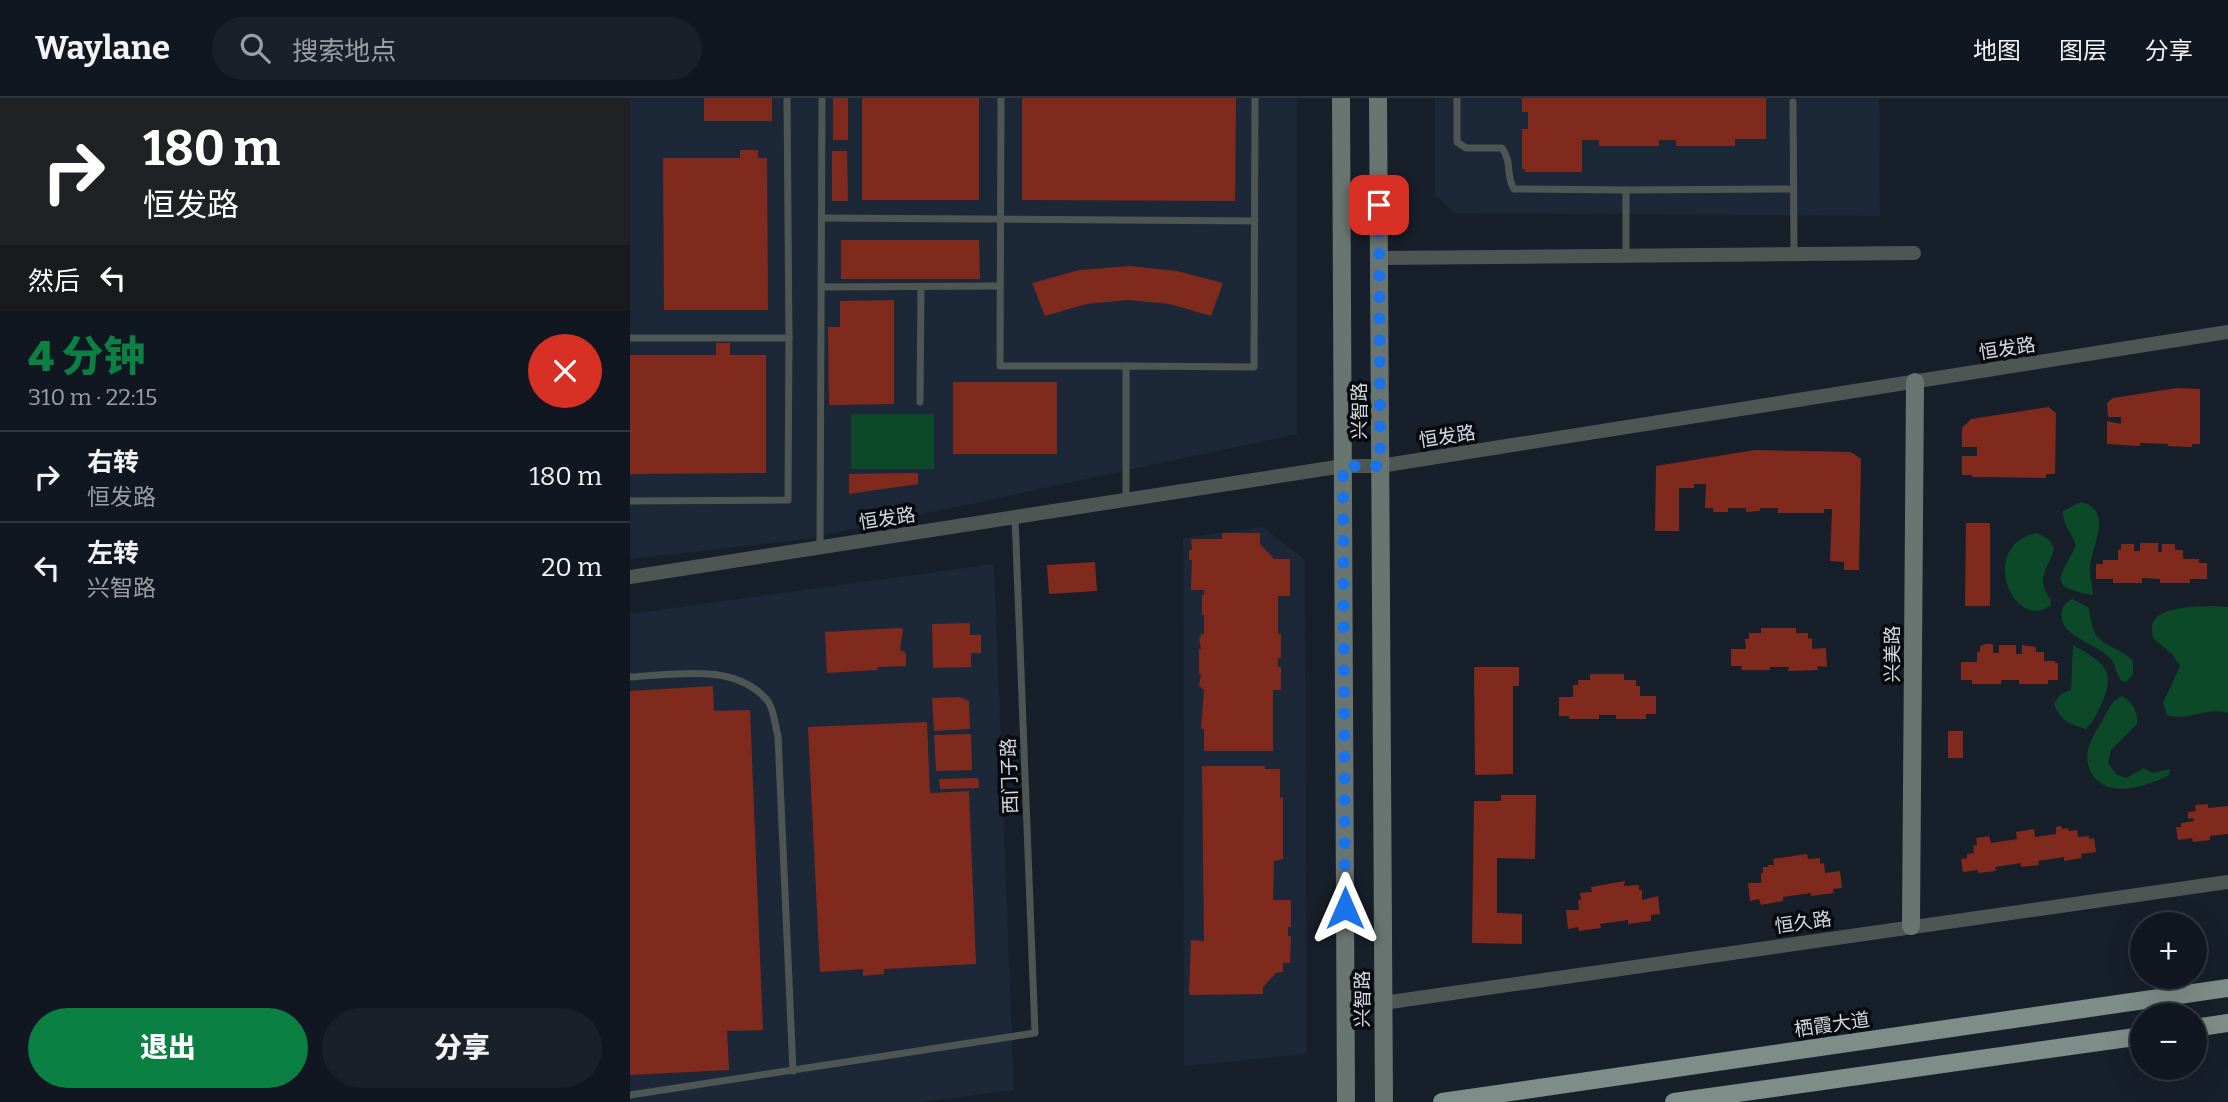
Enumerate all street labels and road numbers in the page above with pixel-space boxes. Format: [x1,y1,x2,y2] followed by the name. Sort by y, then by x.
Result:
[1977,333,2037,364] street label: 恒发路
[1348,382,1371,440] street label: 兴智路
[1417,421,1477,452] street label: 恒发路
[857,503,917,534] street label: 恒发路
[1881,625,1904,683] street label: 兴美路
[997,738,1022,814] street label: 西门子路
[1773,907,1833,938] street label: 恒久路
[1351,970,1374,1028] street label: 兴智路
[1793,1008,1871,1041] street label: 栖霞大道

